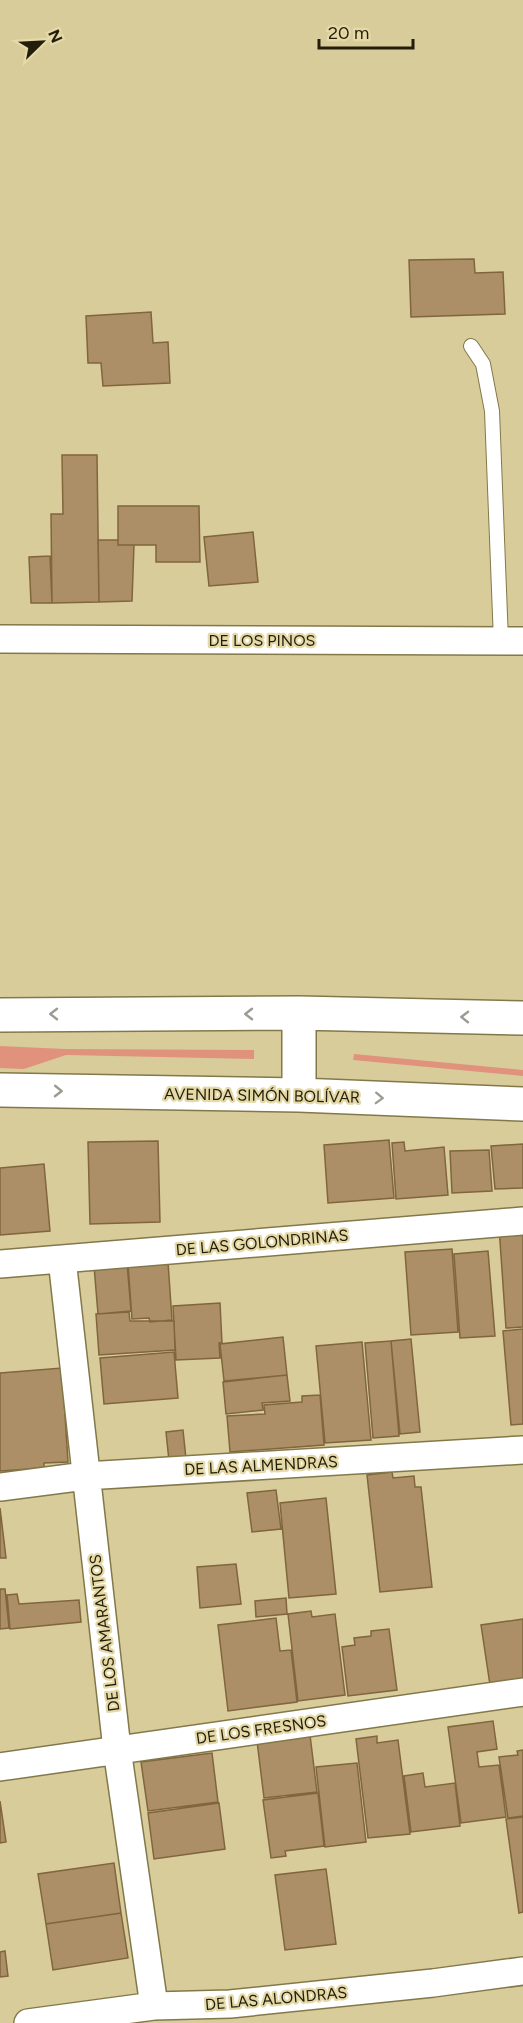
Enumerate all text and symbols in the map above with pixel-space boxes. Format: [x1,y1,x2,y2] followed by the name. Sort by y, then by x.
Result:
[12,12,72,72] north arrow
[319,12,414,50] scale bar
[328,22,369,44] text: 20 m
[44,27,66,46] text: N
[209,631,316,650] street label: DE LOS PINOS
[244,1007,253,1020] one-way arrow
[49,1008,58,1020] one-way arrow
[460,1011,469,1023] one-way arrow
[54,1084,63,1097] one-way arrow
[164,1084,360,1107] street label: AVENIDA SIMÓN BOLÍVAR
[375,1092,384,1105] one-way arrow
[175,1225,349,1260] street label: DE LAS GOLONDRINAS
[184,1452,338,1479] street label: DE LAS ALMENDRAS
[85,1553,124,1713] street label: DE LOS AMARANTOS
[195,1711,328,1748] street label: DE LOS FRESNOS
[204,1983,348,2014] street label: DE LAS ALONDRAS

